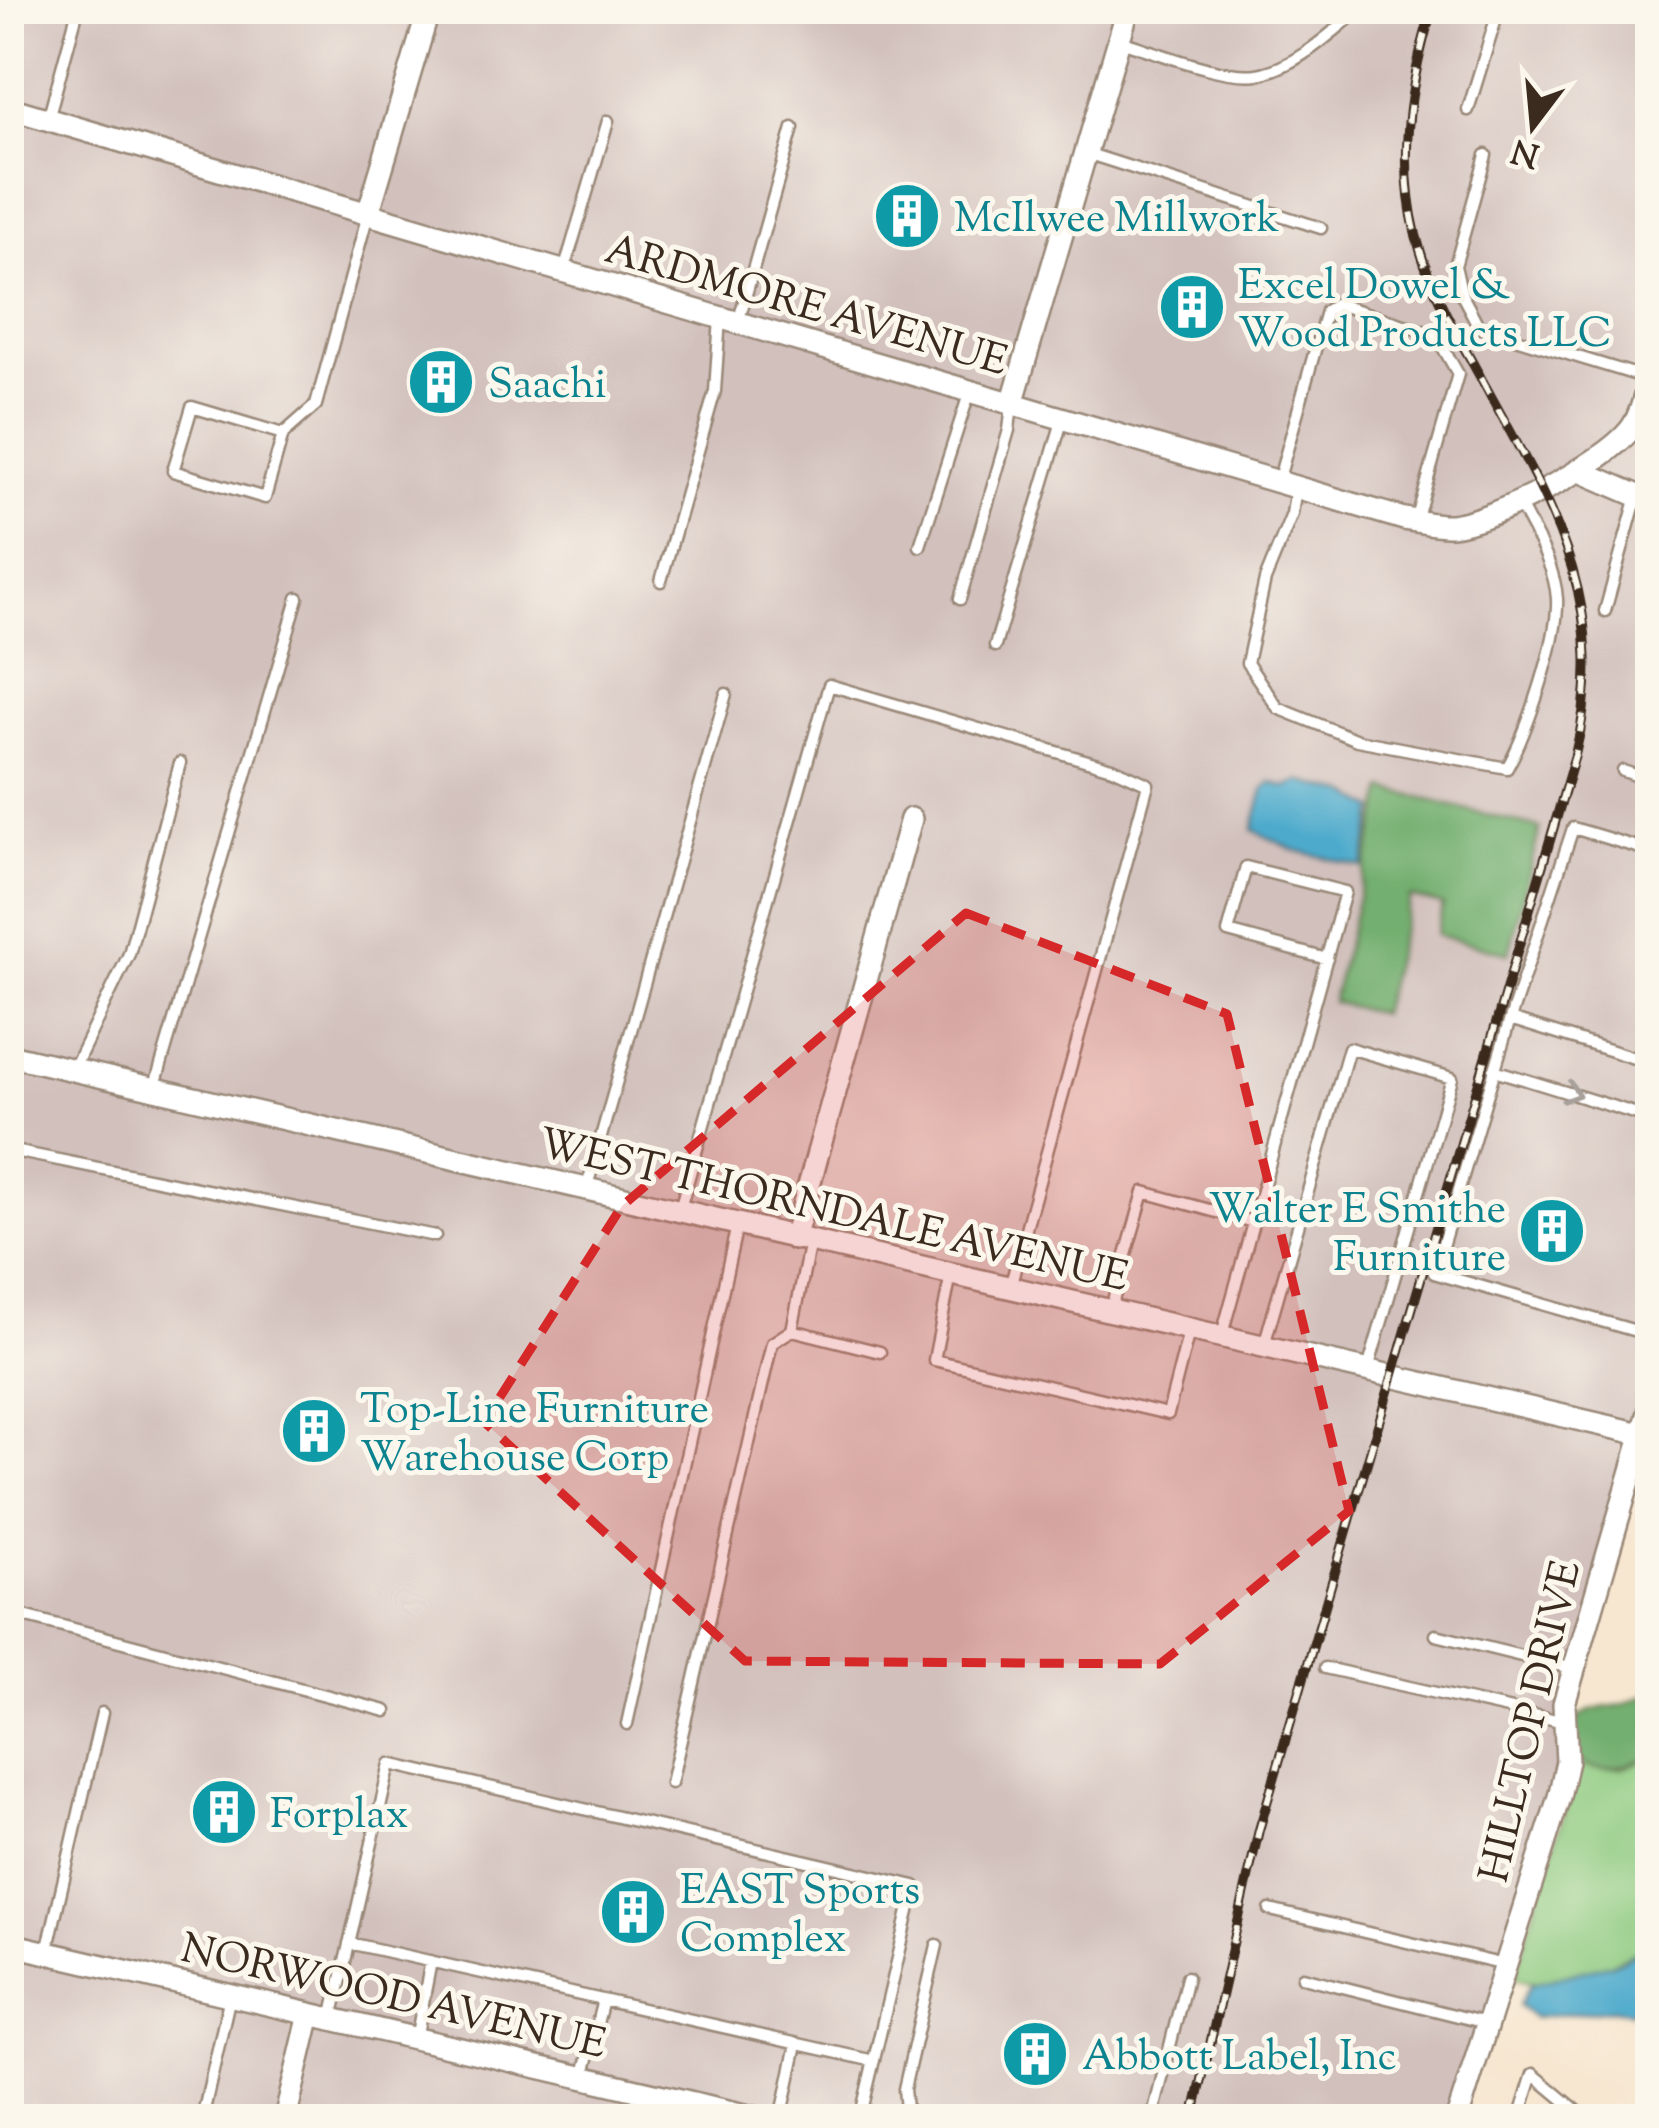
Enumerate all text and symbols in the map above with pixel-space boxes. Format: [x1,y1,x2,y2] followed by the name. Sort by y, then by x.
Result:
[1473,66,1593,186] north arrow
[1507,124,1545,178] text: N
[872,181,942,251] building icon: McIlwee Millwork
[954,191,1280,251] place label: McIlwee Millwork
[598,222,1014,394] street label: ARDMORE AVENUE
[1238,258,1612,366] place label: Excel Dowel & Wood Products LLC
[1157,272,1227,342] building icon: Excel Dowel & Wood Products LLC
[406,347,476,417] building icon: Saachi
[488,357,607,417] place label: Saachi
[1561,1079,1582,1104] one-way arrow
[532,1116,1134,1310] street label: WEST THORNDALE AVENUE
[1209,1182,1506,1290] place label: Walter E Smithe Furniture
[1517,1196,1587,1266] building icon: Walter E Smithe Furniture
[360,1382,709,1490] place label: Top-Line Furniture Warehouse Corp
[279,1396,349,1466] building icon: Top-Line Furniture Warehouse Corp
[1467,1555,1599,1889] street label: HILLTOP DRIVE
[189,1777,259,1847] building icon: Forplax
[270,1787,409,1847] place label: Forplax
[680,1863,920,1971] place label: EAST Sports Complex
[598,1877,668,1947] building icon: EAST Sports Complex
[175,1921,611,2077] street label: NORWOOD AVENUE
[1000,2019,1070,2089] building icon: Abbott Label, Inc
[1082,2029,1397,2089] place label: Abbott Label, Inc

